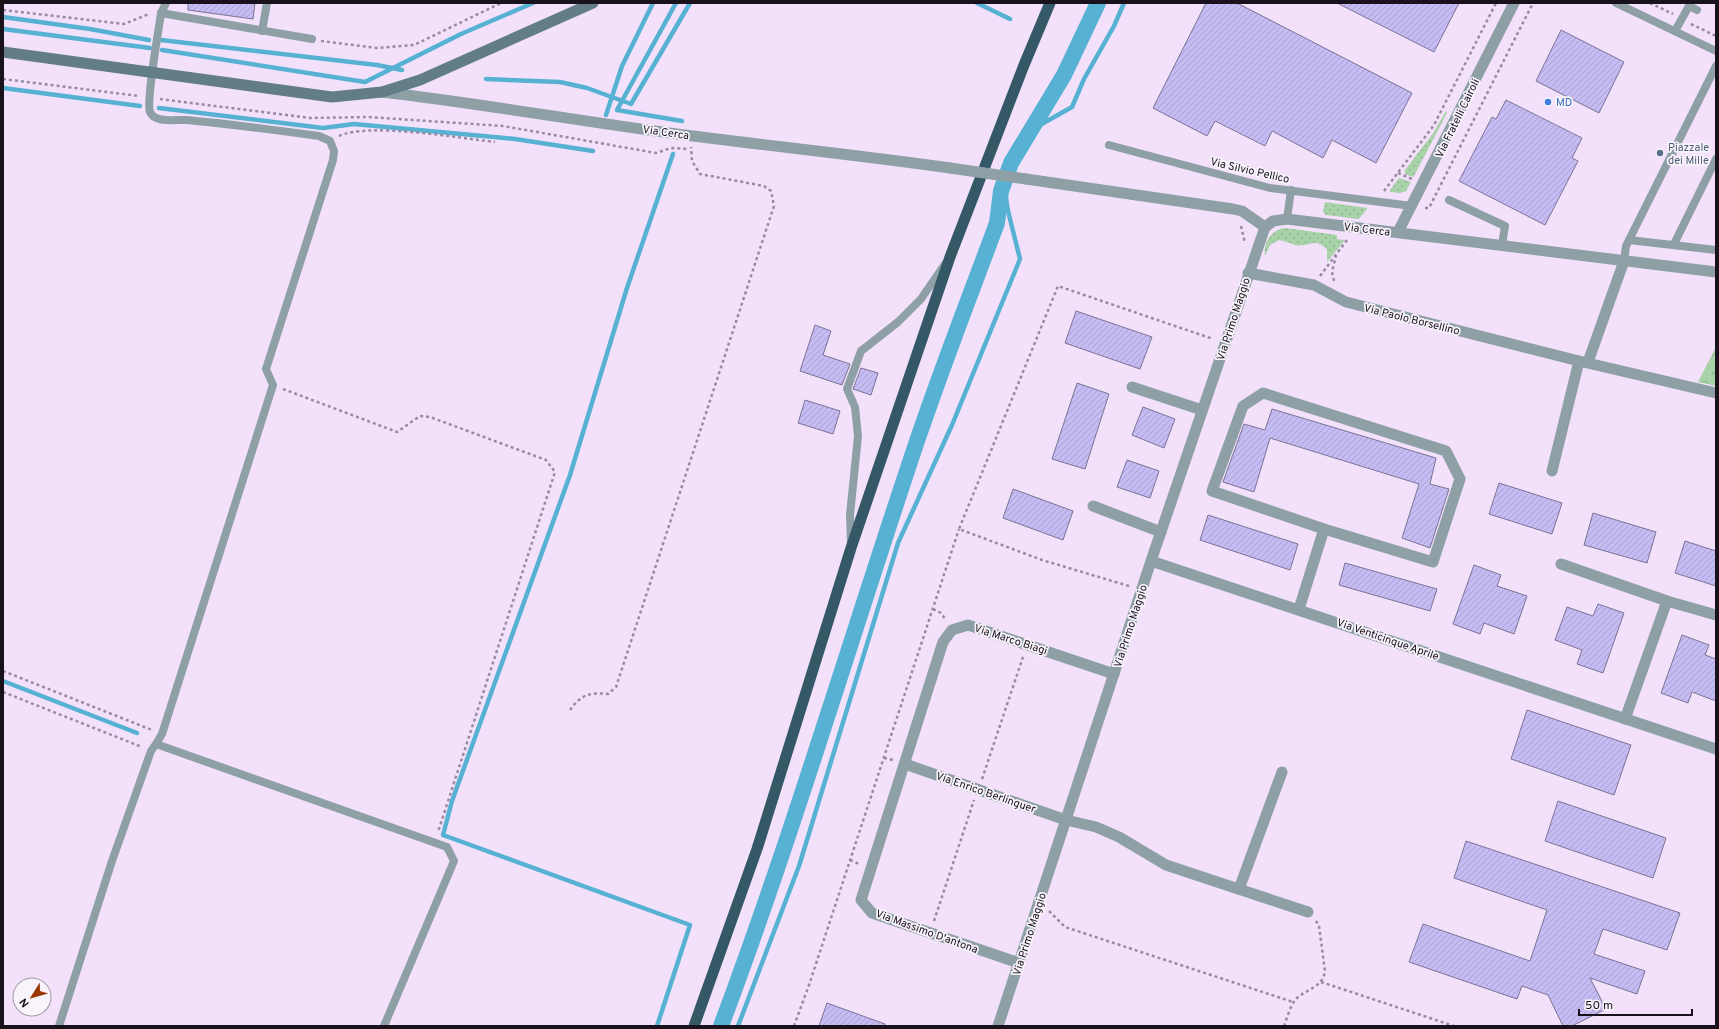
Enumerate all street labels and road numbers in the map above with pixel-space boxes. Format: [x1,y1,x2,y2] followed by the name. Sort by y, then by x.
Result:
[1433,77,1483,160] street label: Via Fratelli Cairoli
[642,123,690,143] street label: Via Cerca
[1209,155,1291,187] street label: Via Silvio Pellico
[1343,220,1391,240] street label: Via Cerca
[1214,276,1254,362] street label: Via Primo Maggio
[1362,301,1461,339] street label: Via Paolo Borsellino
[1111,583,1151,669] street label: Via Primo Maggio
[1335,616,1441,664] street label: Via Venticinque Aprile
[972,622,1049,658] street label: Via Marco Biagi
[934,769,1038,817] street label: Via Enrico Berlinguer
[1010,891,1050,977] street label: Via Primo Maggio
[874,907,980,957] street label: Via Massimo D'antona

